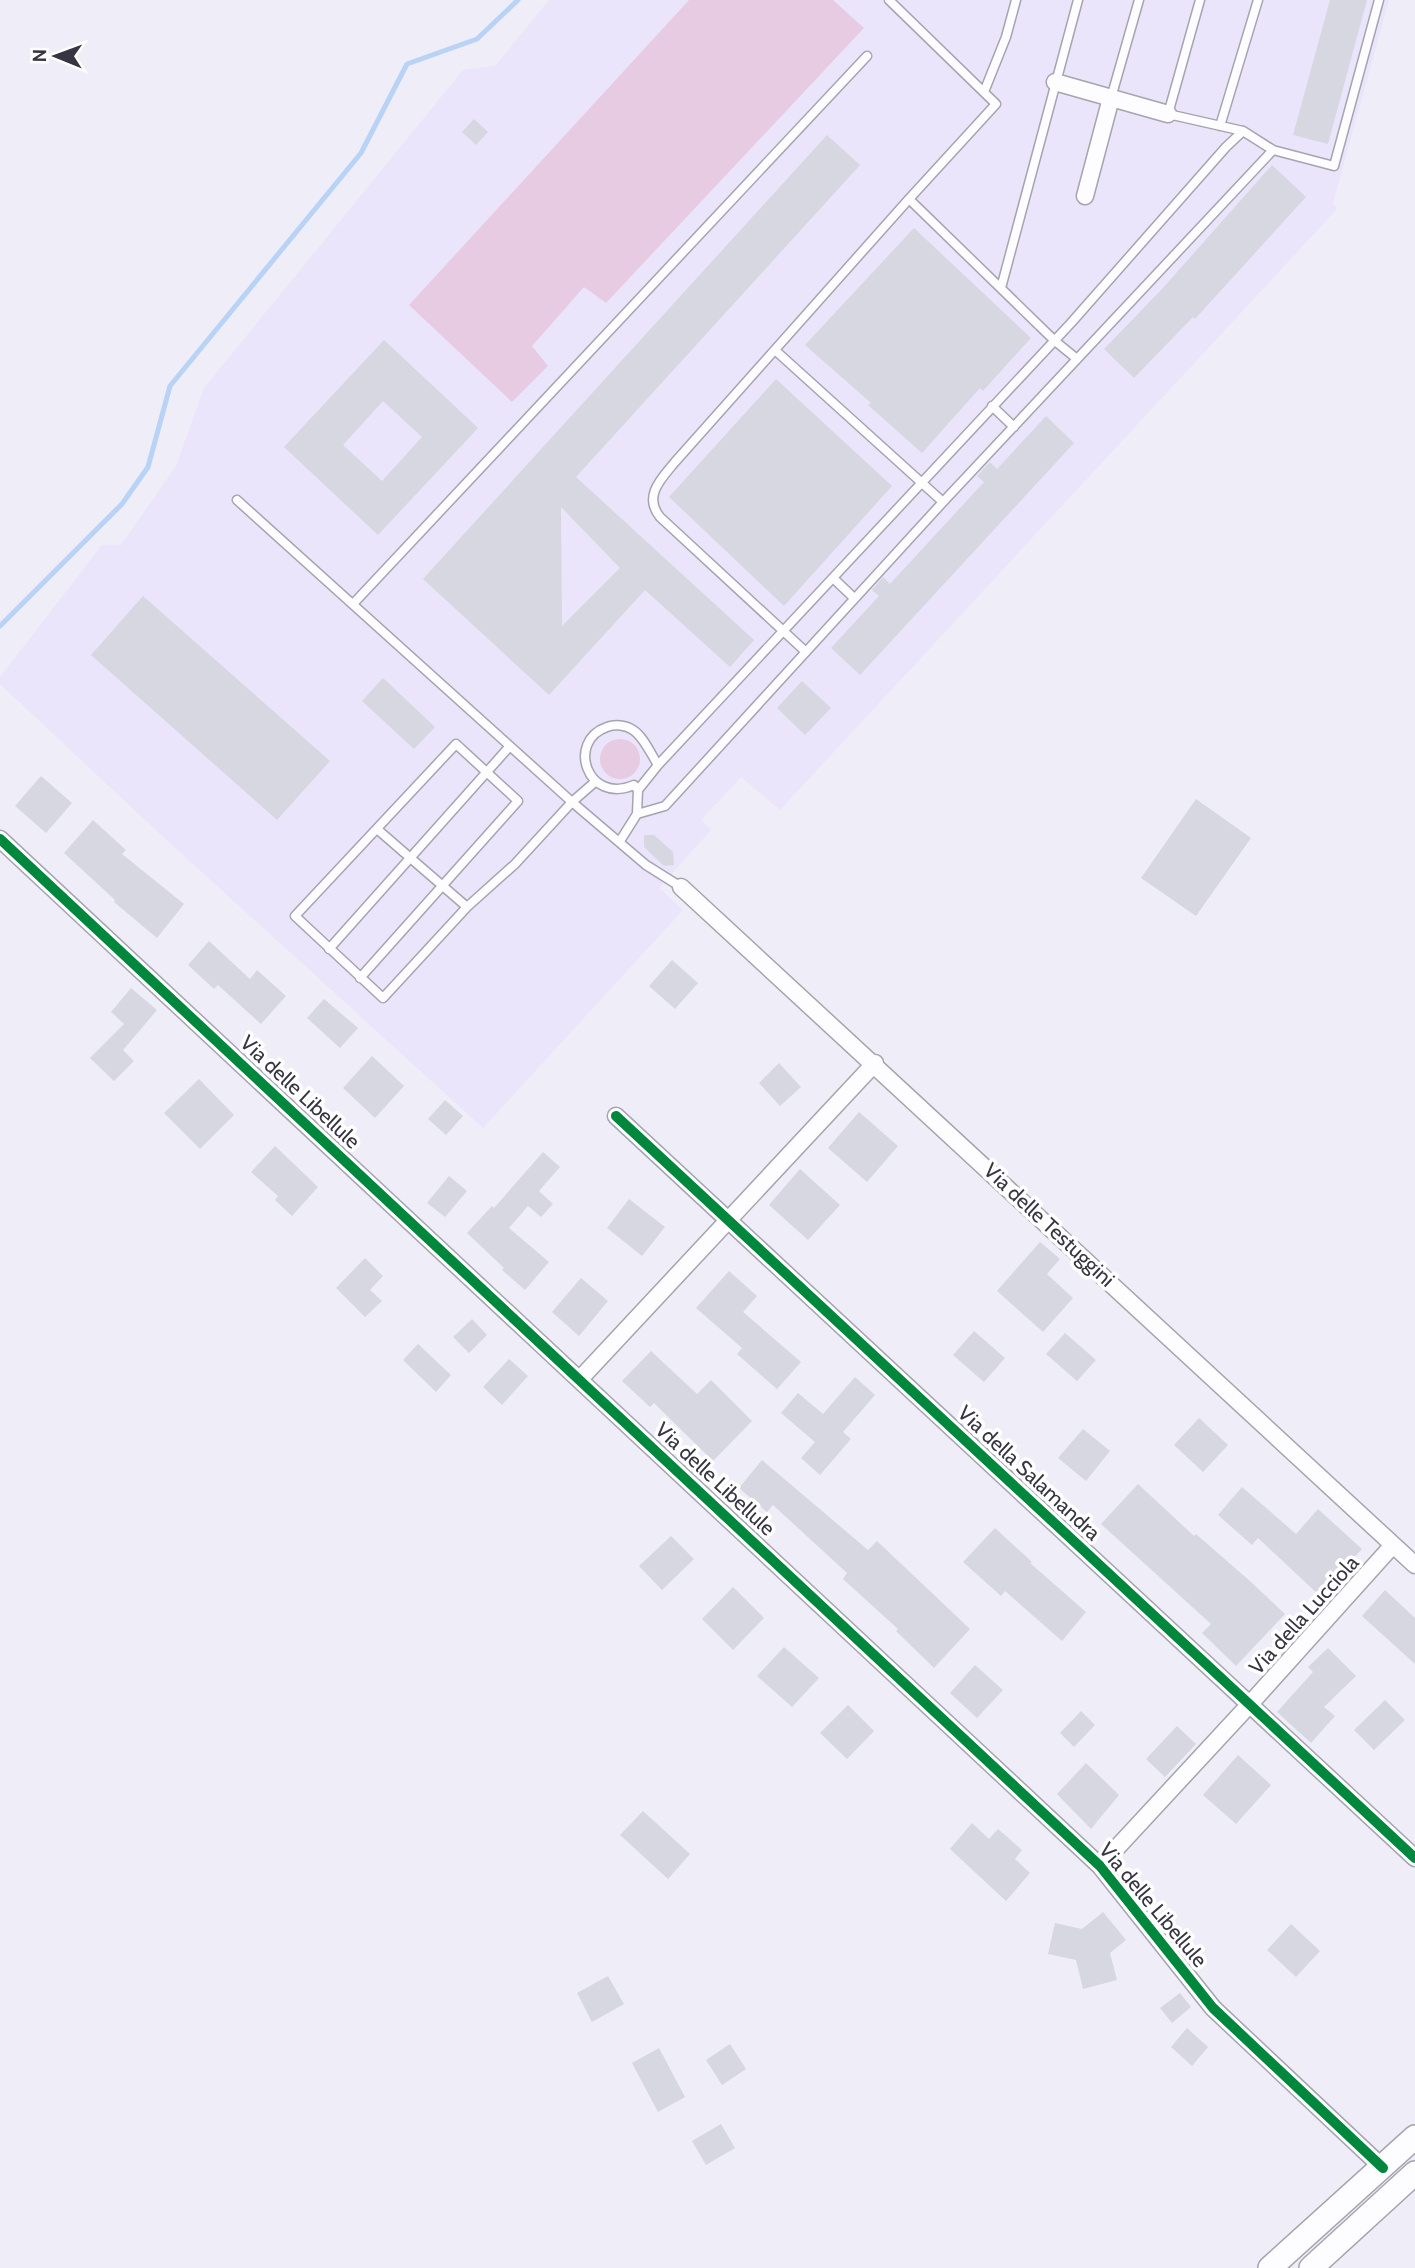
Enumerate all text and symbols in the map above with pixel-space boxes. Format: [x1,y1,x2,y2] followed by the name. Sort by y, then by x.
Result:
[21,21,91,91] north arrow
[28,49,51,63] text: N
[235,1030,366,1154] street label: Via delle Libellule
[979,1158,1120,1292] street label: Via delle Testuggini
[953,1400,1106,1545] street label: Via della Salamandra
[650,1417,781,1541] street label: Via delle Libellule
[1244,1550,1364,1679] street label: Via della Lucciola
[1094,1837,1213,1972] street label: Via delle Libellule

